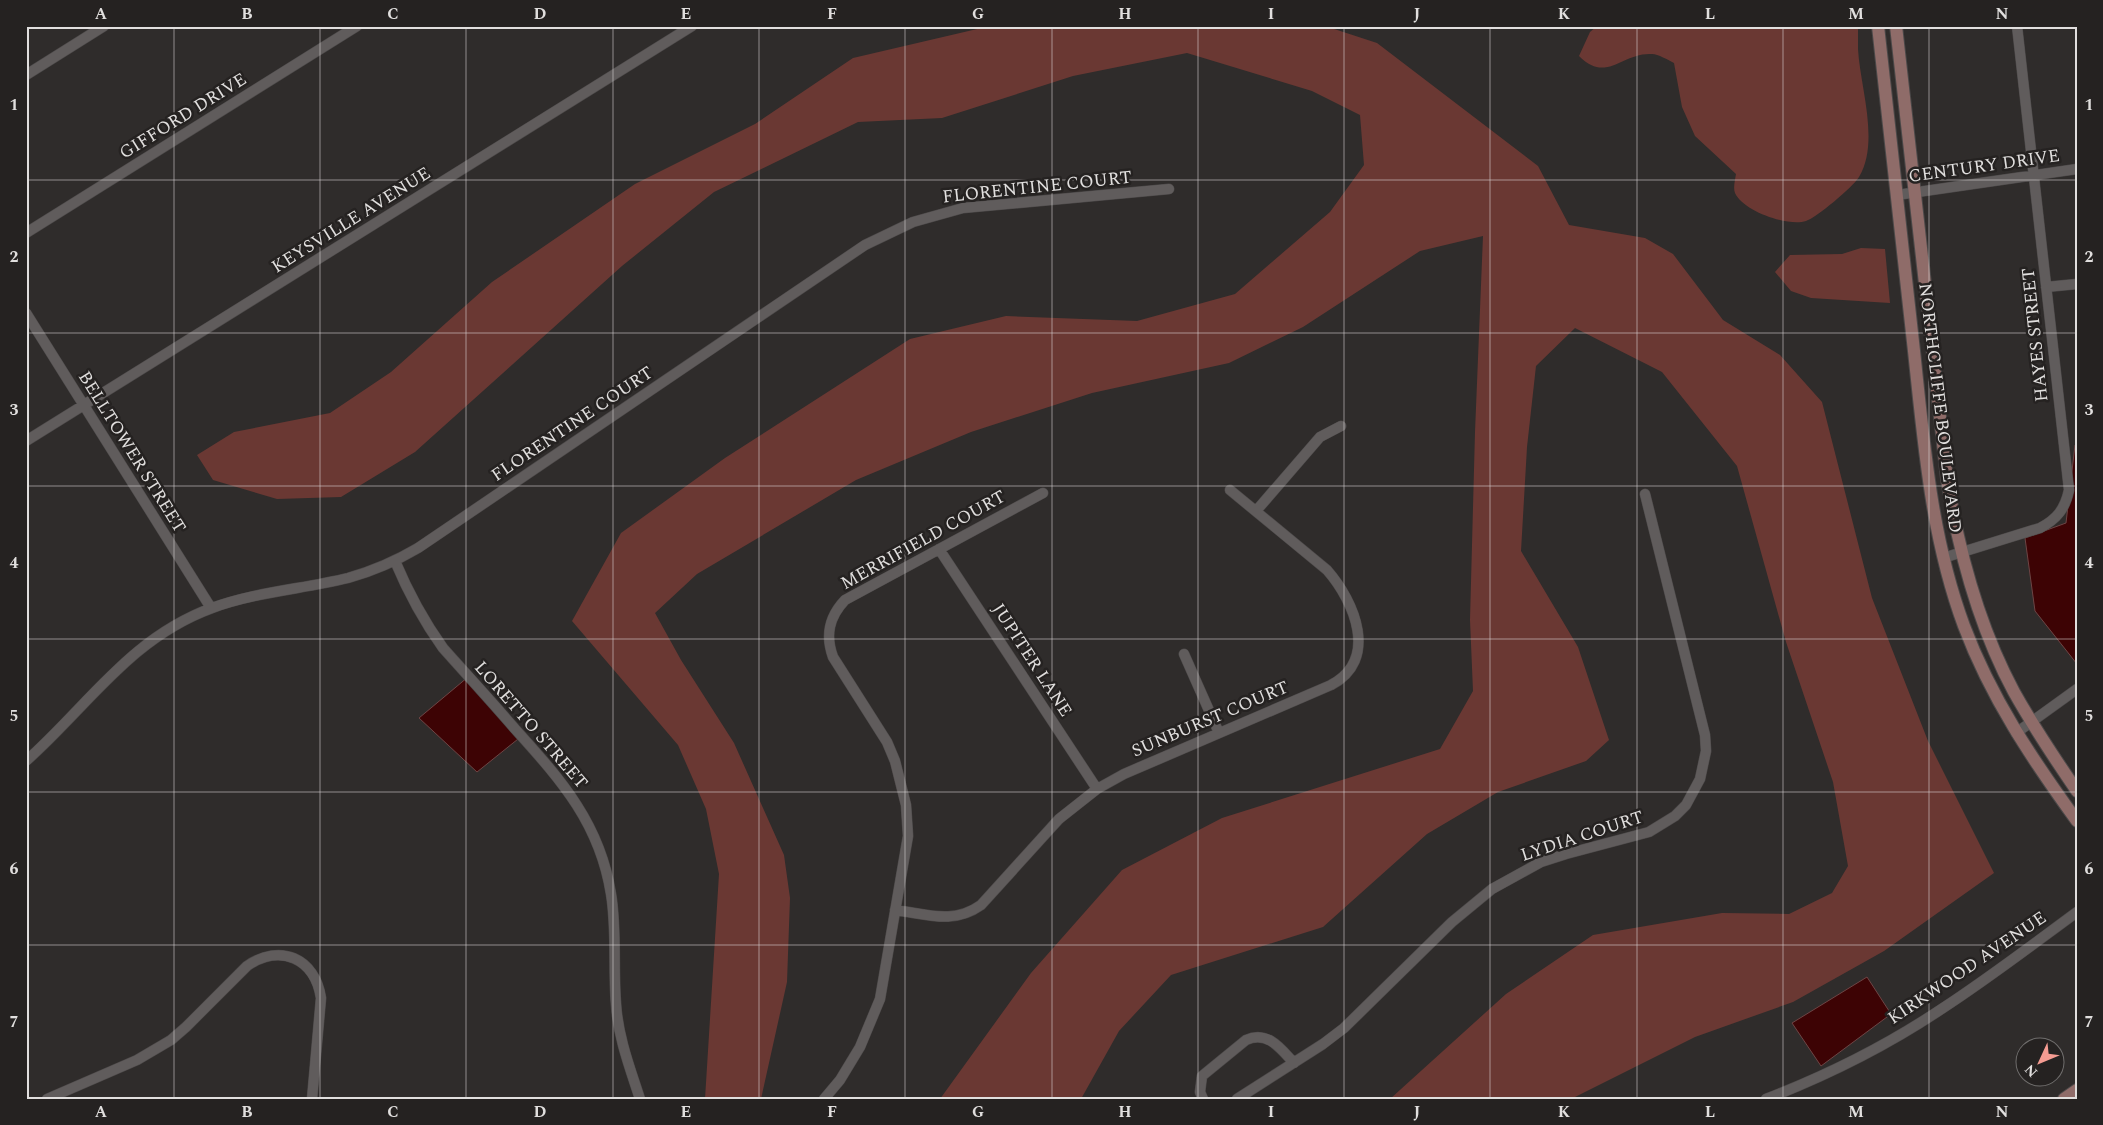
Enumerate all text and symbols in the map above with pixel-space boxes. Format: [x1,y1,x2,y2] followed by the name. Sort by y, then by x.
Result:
[95,2,108,26] text: A
[241,2,253,26] text: B
[387,2,399,26] text: C
[534,2,547,26] text: D
[681,2,691,26] text: E
[827,2,837,26] text: F
[972,2,984,26] text: G
[1118,2,1132,26] text: H
[1268,2,1274,26] text: I
[1414,2,1421,26] text: J
[1558,2,1571,26] text: K
[1705,2,1715,26] text: L
[1848,2,1864,26] text: M
[1995,2,2009,26] text: N
[114,66,252,166] street label: GIFFORD DRIVE
[10,93,18,117] text: 1
[2085,93,2093,117] text: 1
[1907,142,2061,190] street label: CENTURY DRIVE
[266,160,436,280] street label: KEYSVILLE AVENUE
[941,164,1133,210] street label: FLORENTINE COURT
[10,245,19,269] text: 2
[2085,245,2094,269] text: 2
[2015,267,2055,403] street label: HAYES STREET
[1911,281,1969,535] street label: NORTHCLIFFE BOULEVARD
[486,360,658,488] street label: FLORENTINE COURT
[71,366,193,538] street label: BELLTOWER STREET
[10,398,19,422] text: 3
[2085,398,2094,422] text: 3
[836,483,1010,597] street label: MERRIFIELD COURT
[10,551,19,575] text: 4
[2085,551,2094,575] text: 4
[985,598,1079,722] street label: JUPITER LANE
[468,655,594,795] street label: LORETTO STREET
[1127,674,1293,764] street label: SUNBURST COURT
[10,704,18,728] text: 5
[2085,704,2093,728] text: 5
[1517,803,1647,869] street label: LYDIA COURT
[10,857,19,881] text: 6
[2085,857,2094,881] text: 6
[1882,905,2052,1031] street label: KIRKWOOD AVENUE
[10,1010,19,1034] text: 7
[2085,1010,2094,1034] text: 7
[2016,1038,2066,1088] north arrow
[2019,1059,2043,1082] text: N
[95,1100,108,1124] text: A
[241,1100,253,1124] text: B
[387,1100,399,1124] text: C
[534,1100,547,1124] text: D
[681,1100,691,1124] text: E
[827,1100,837,1124] text: F
[972,1100,984,1124] text: G
[1118,1100,1132,1124] text: H
[1268,1100,1274,1124] text: I
[1414,1100,1421,1124] text: J
[1558,1100,1571,1124] text: K
[1705,1100,1715,1124] text: L
[1848,1100,1864,1124] text: M
[1995,1100,2009,1124] text: N

